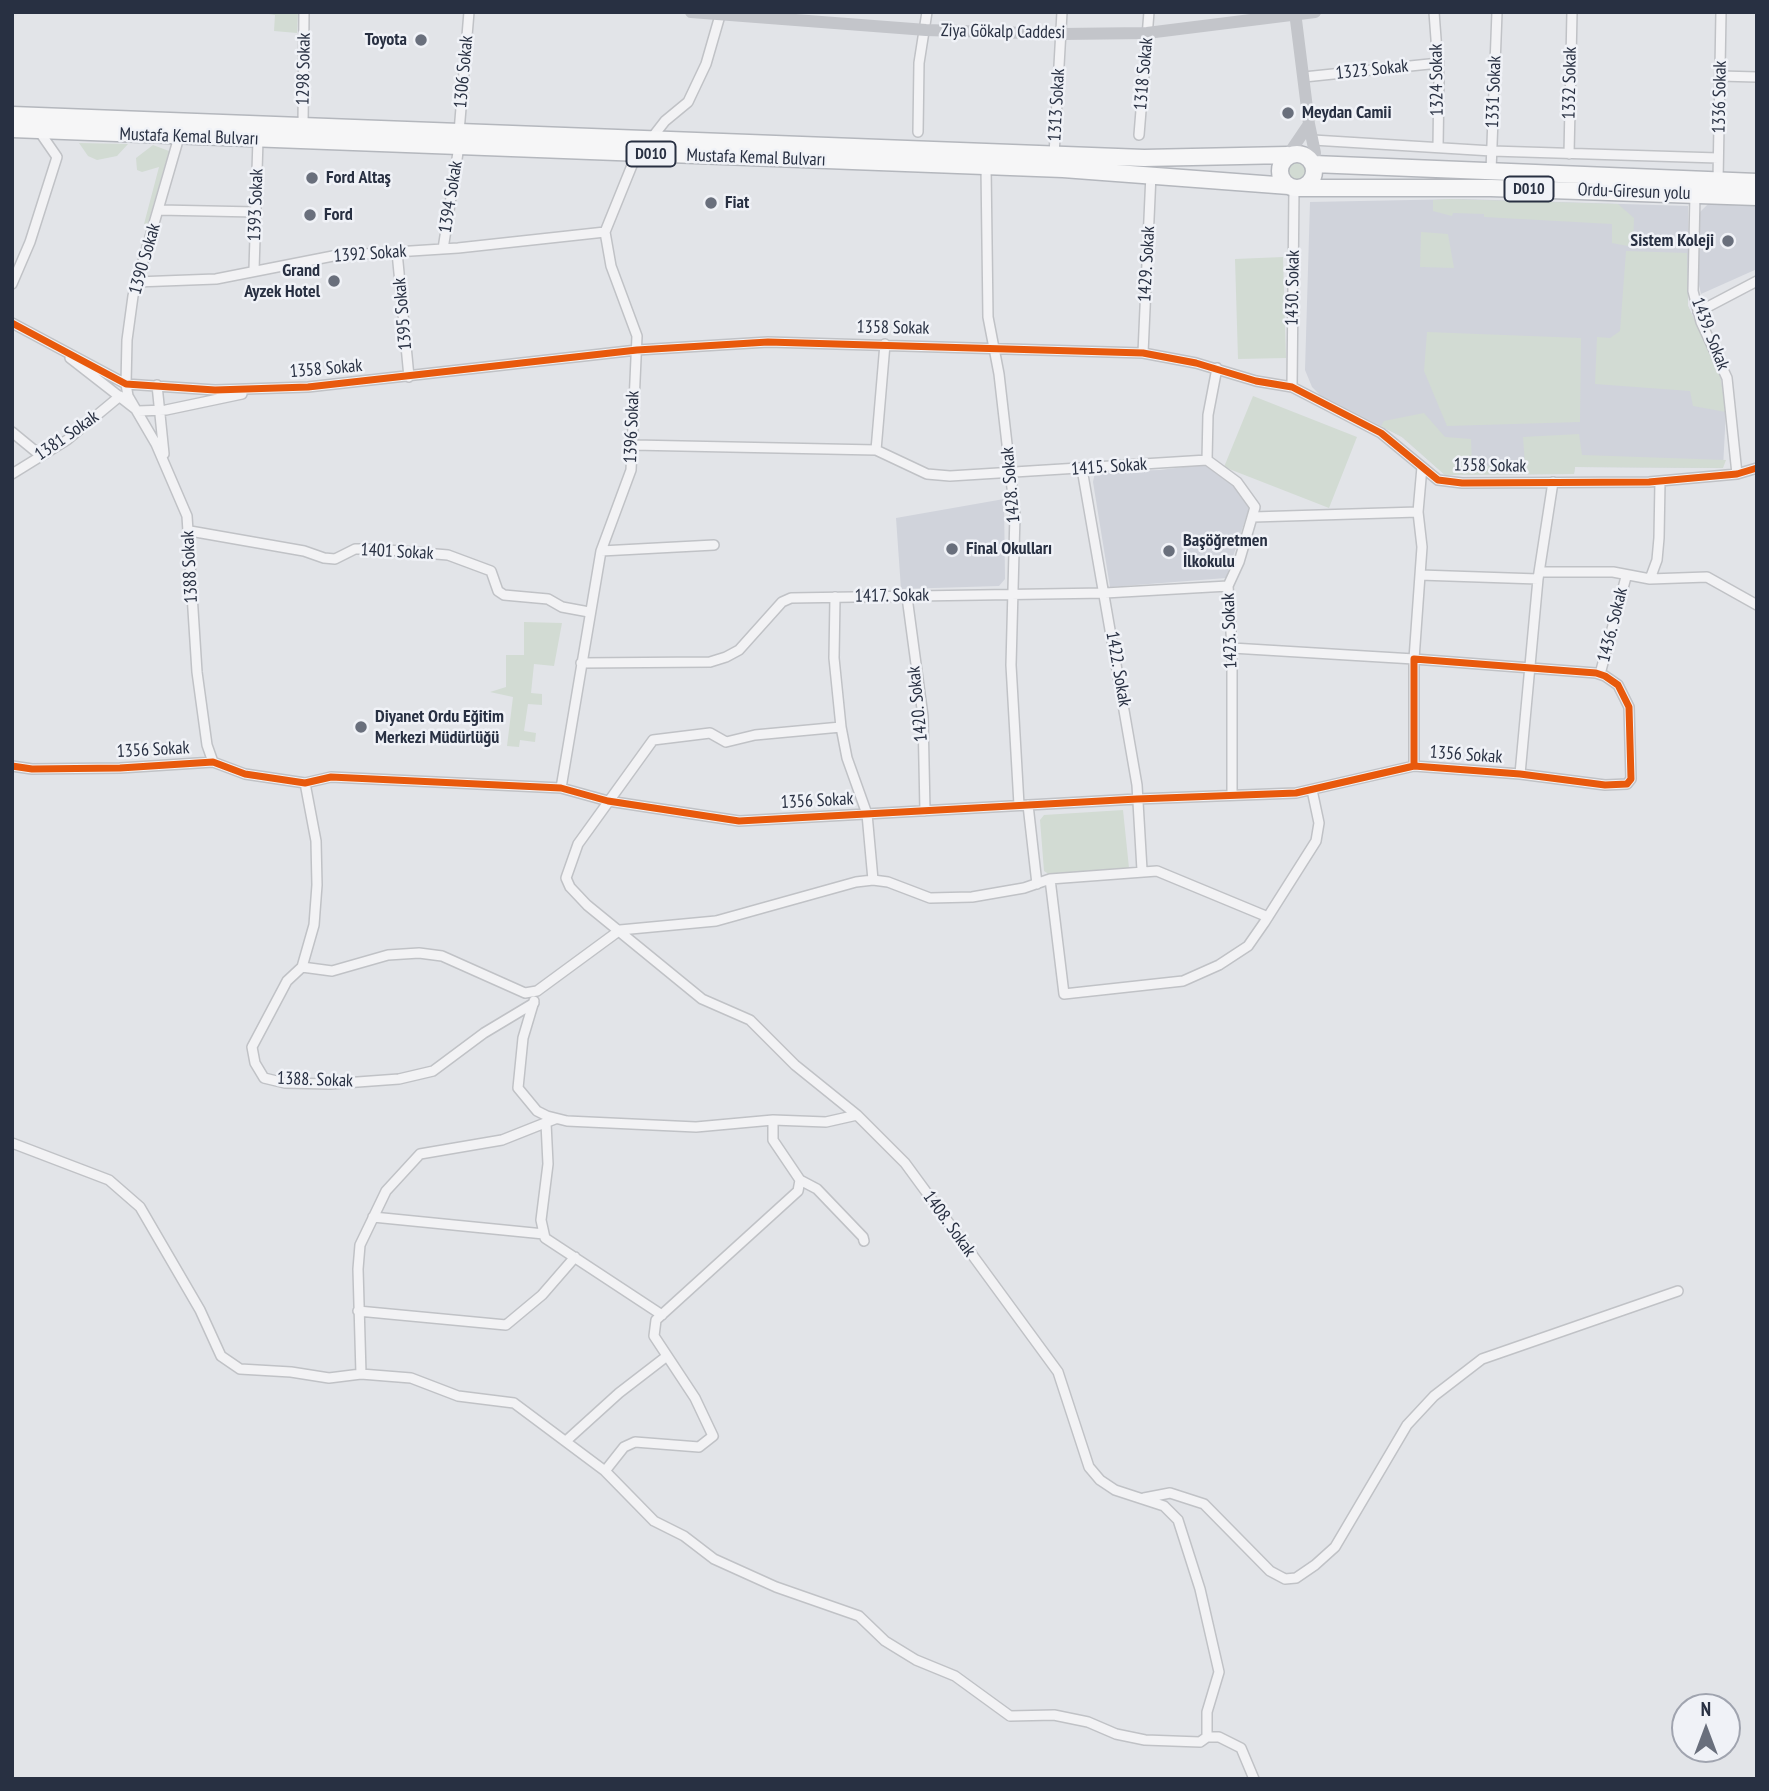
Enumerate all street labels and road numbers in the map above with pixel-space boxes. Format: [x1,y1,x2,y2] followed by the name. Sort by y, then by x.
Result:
[941,20,1065,44] street label: Ziya Gökalp Caddesi
[293,32,315,106] street label: 1298 Sokak
[450,35,478,109] street label: 1306 Sokak
[1130,37,1158,111] street label: 1318 Sokak
[1426,43,1448,117] street label: 1324 Sokak
[1559,46,1581,120] street label: 1332 Sokak
[1335,55,1409,85] street label: 1323 Sokak
[1482,55,1506,129] street label: 1331 Sokak
[1709,60,1731,134] street label: 1336 Sokak
[1044,68,1070,142] street label: 1313 Sokak
[119,124,259,150] street label: Mustafa Kemal Bulvarı
[626,142,676,166] road number: D010
[686,145,826,171] street label: Mustafa Kemal Bulvarı
[435,159,467,235] street label: 1394 Sokak
[244,168,268,242] street label: 1393 Sokak
[1504,176,1554,202] road number: D010
[1577,179,1691,205] street label: Ordu-Giresun yolu
[125,221,165,297] street label: 1390 Sokak
[1134,225,1160,303] street label: 1429. Sokak
[333,241,407,267] street label: 1392 Sokak
[1282,250,1304,326] street label: 1430. Sokak
[389,277,417,351] street label: 1395 Sokak
[1686,295,1734,373] street label: 1439. Sokak
[856,317,930,339] street label: 1358 Sokak
[289,355,363,383] street label: 1358 Sokak
[620,390,644,464] street label: 1396 Sokak
[31,406,103,466] street label: 1381 Sokak
[997,446,1025,524] street label: 1428. Sokak
[1070,454,1148,480] street label: 1415. Sokak
[1453,455,1527,477] street label: 1358 Sokak
[177,530,203,604] street label: 1388 Sokak
[360,539,434,565] street label: 1401 Sokak
[855,585,929,607] street label: 1417. Sokak
[1593,585,1633,665] street label: 1436. Sokak
[1218,593,1242,669] street label: 1423. Sokak
[1101,630,1135,708] street label: 1422. Sokak
[903,665,933,743] street label: 1420. Sokak
[116,737,190,763] street label: 1356 Sokak
[1429,742,1503,768] street label: 1356 Sokak
[780,788,854,814] street label: 1356 Sokak
[277,1068,353,1092] street label: 1388. Sokak
[918,1187,980,1261] street label: 1408. Sokak

